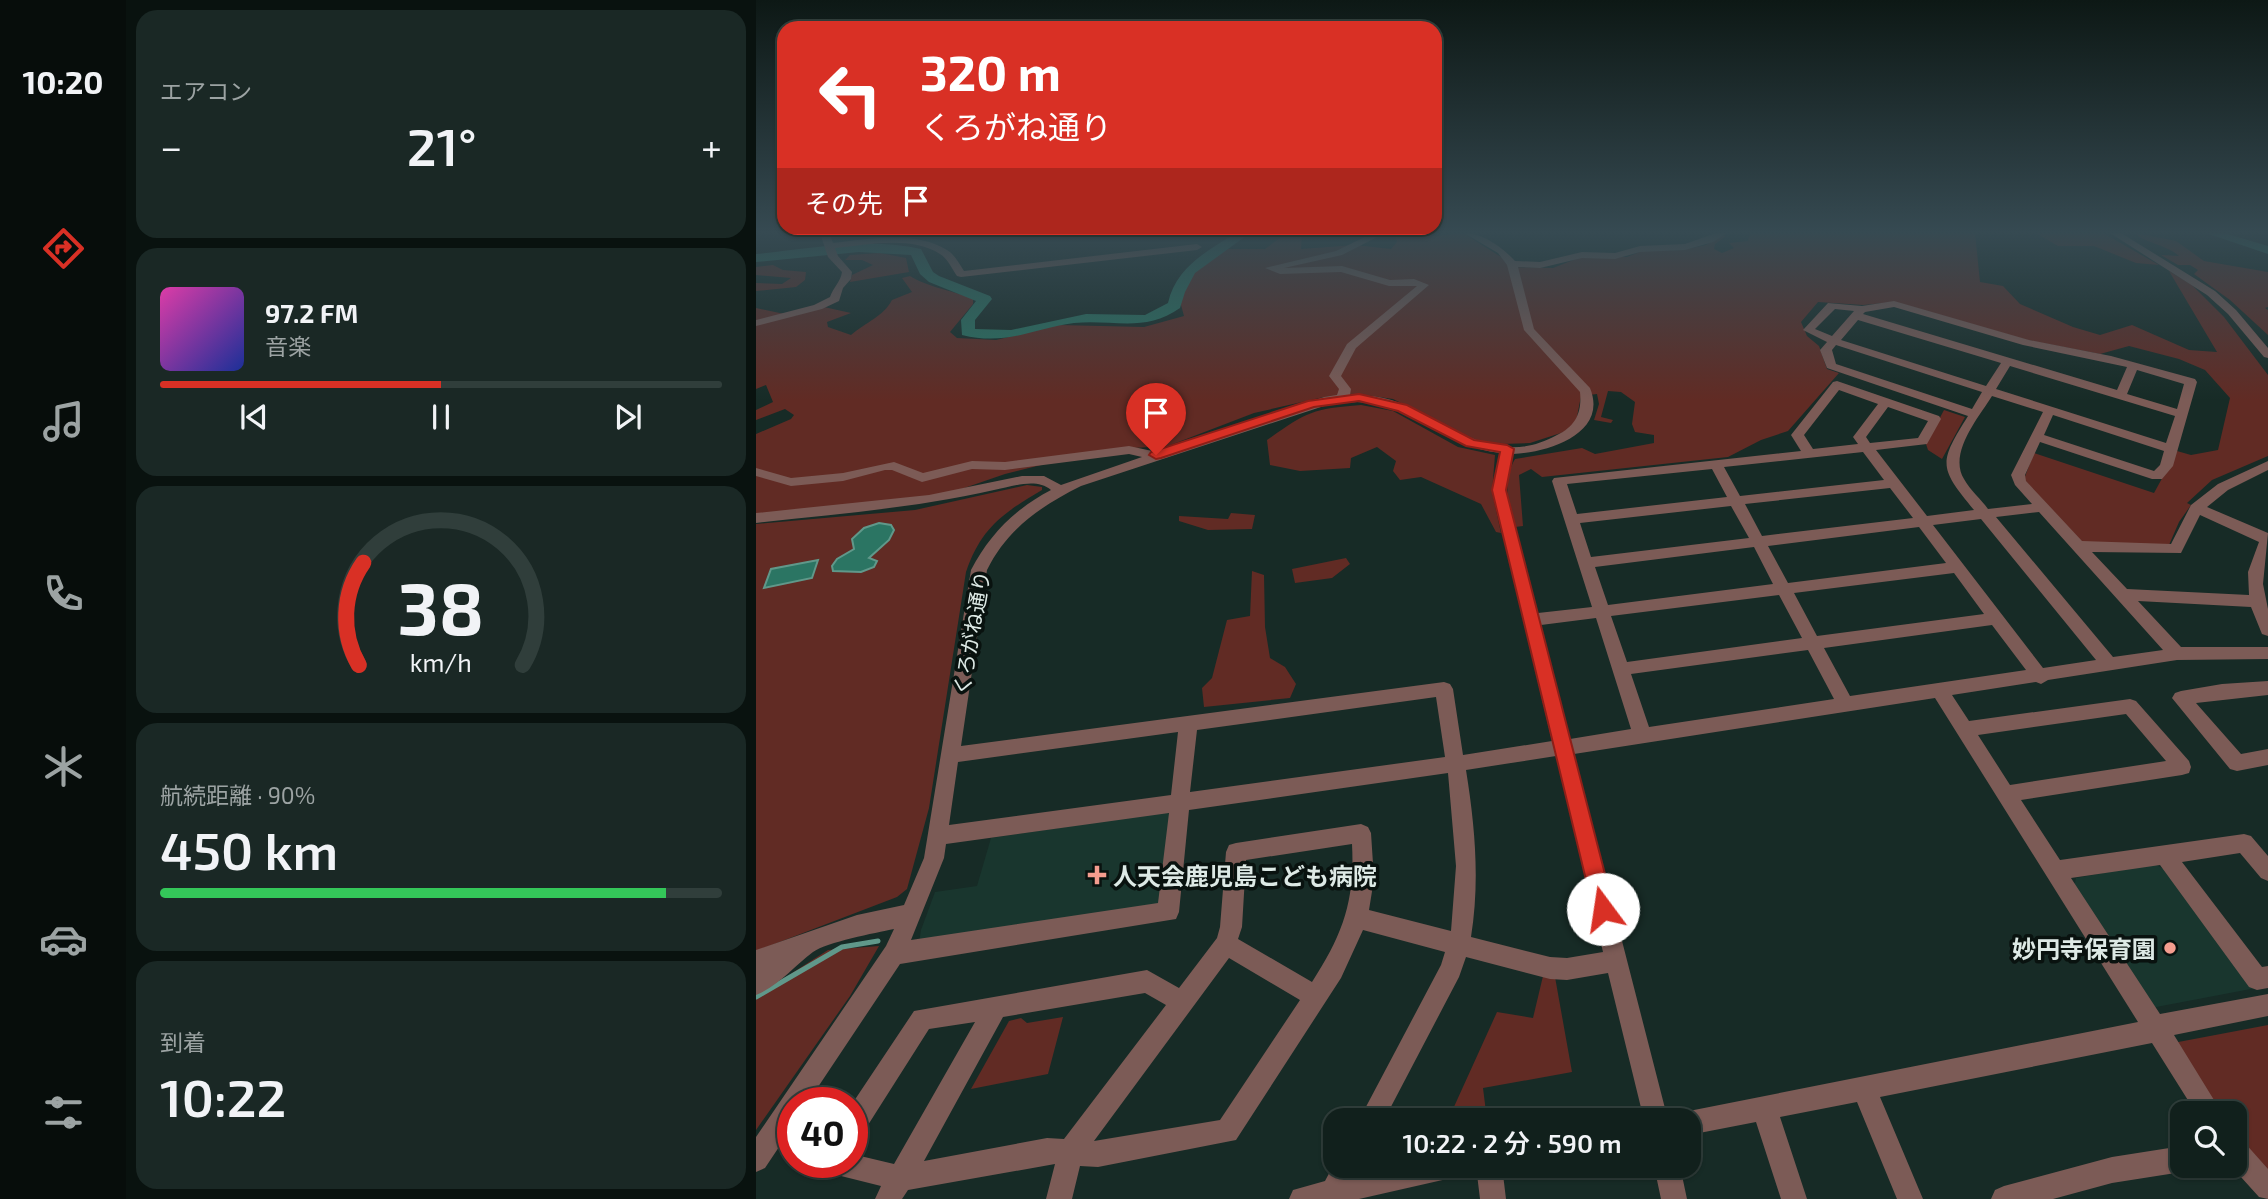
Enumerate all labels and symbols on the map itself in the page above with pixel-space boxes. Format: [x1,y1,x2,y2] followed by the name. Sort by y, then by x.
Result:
[1126,383,1186,455] pin
[948,569,994,697] street label: くろがね通り
[1113,861,1377,890] place label: 人天会鹿児島こども病院
[1087,865,1107,885] marker: 人天会鹿児島こども病院
[1566,872,1640,946] position arrow
[2012,934,2156,963] place label: 妙円寺保育園
[2162,940,2178,956] marker: 妙円寺保育園
[777,1087,868,1178] speed limit sign: 40

